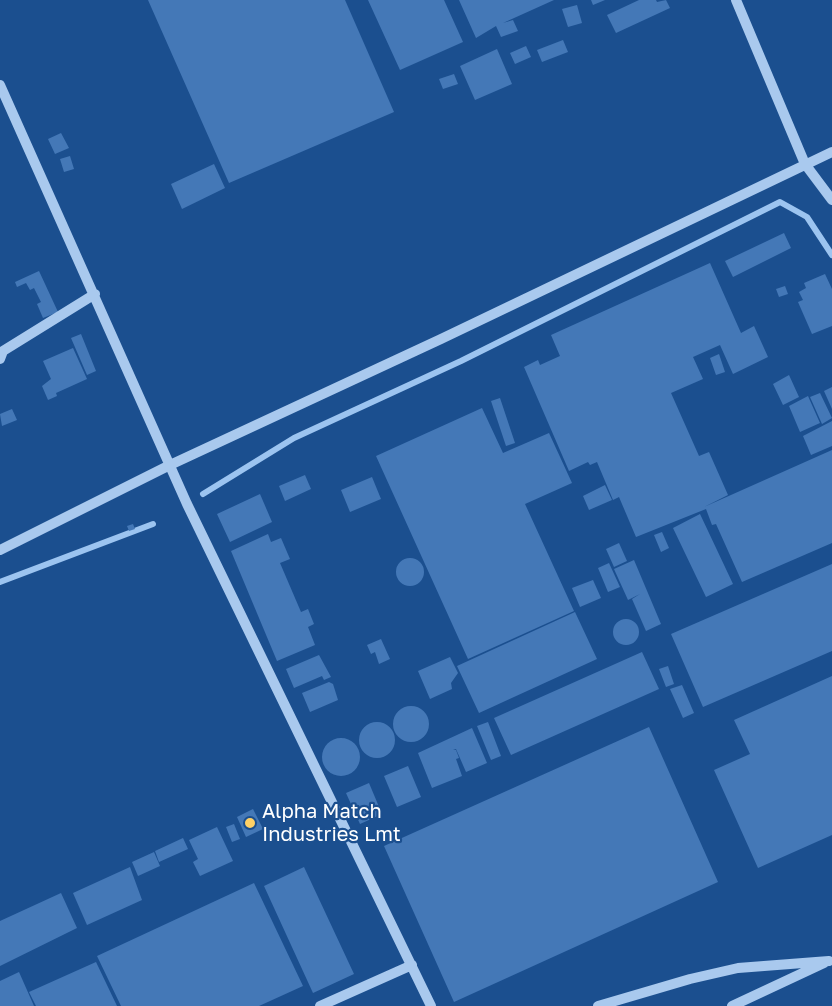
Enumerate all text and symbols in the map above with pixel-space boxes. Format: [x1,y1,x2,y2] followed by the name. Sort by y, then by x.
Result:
[262,800,401,847] place label: Alpha Match Industries Lmt
[243,816,257,830] marker: Alpha Match Industries Lmt

